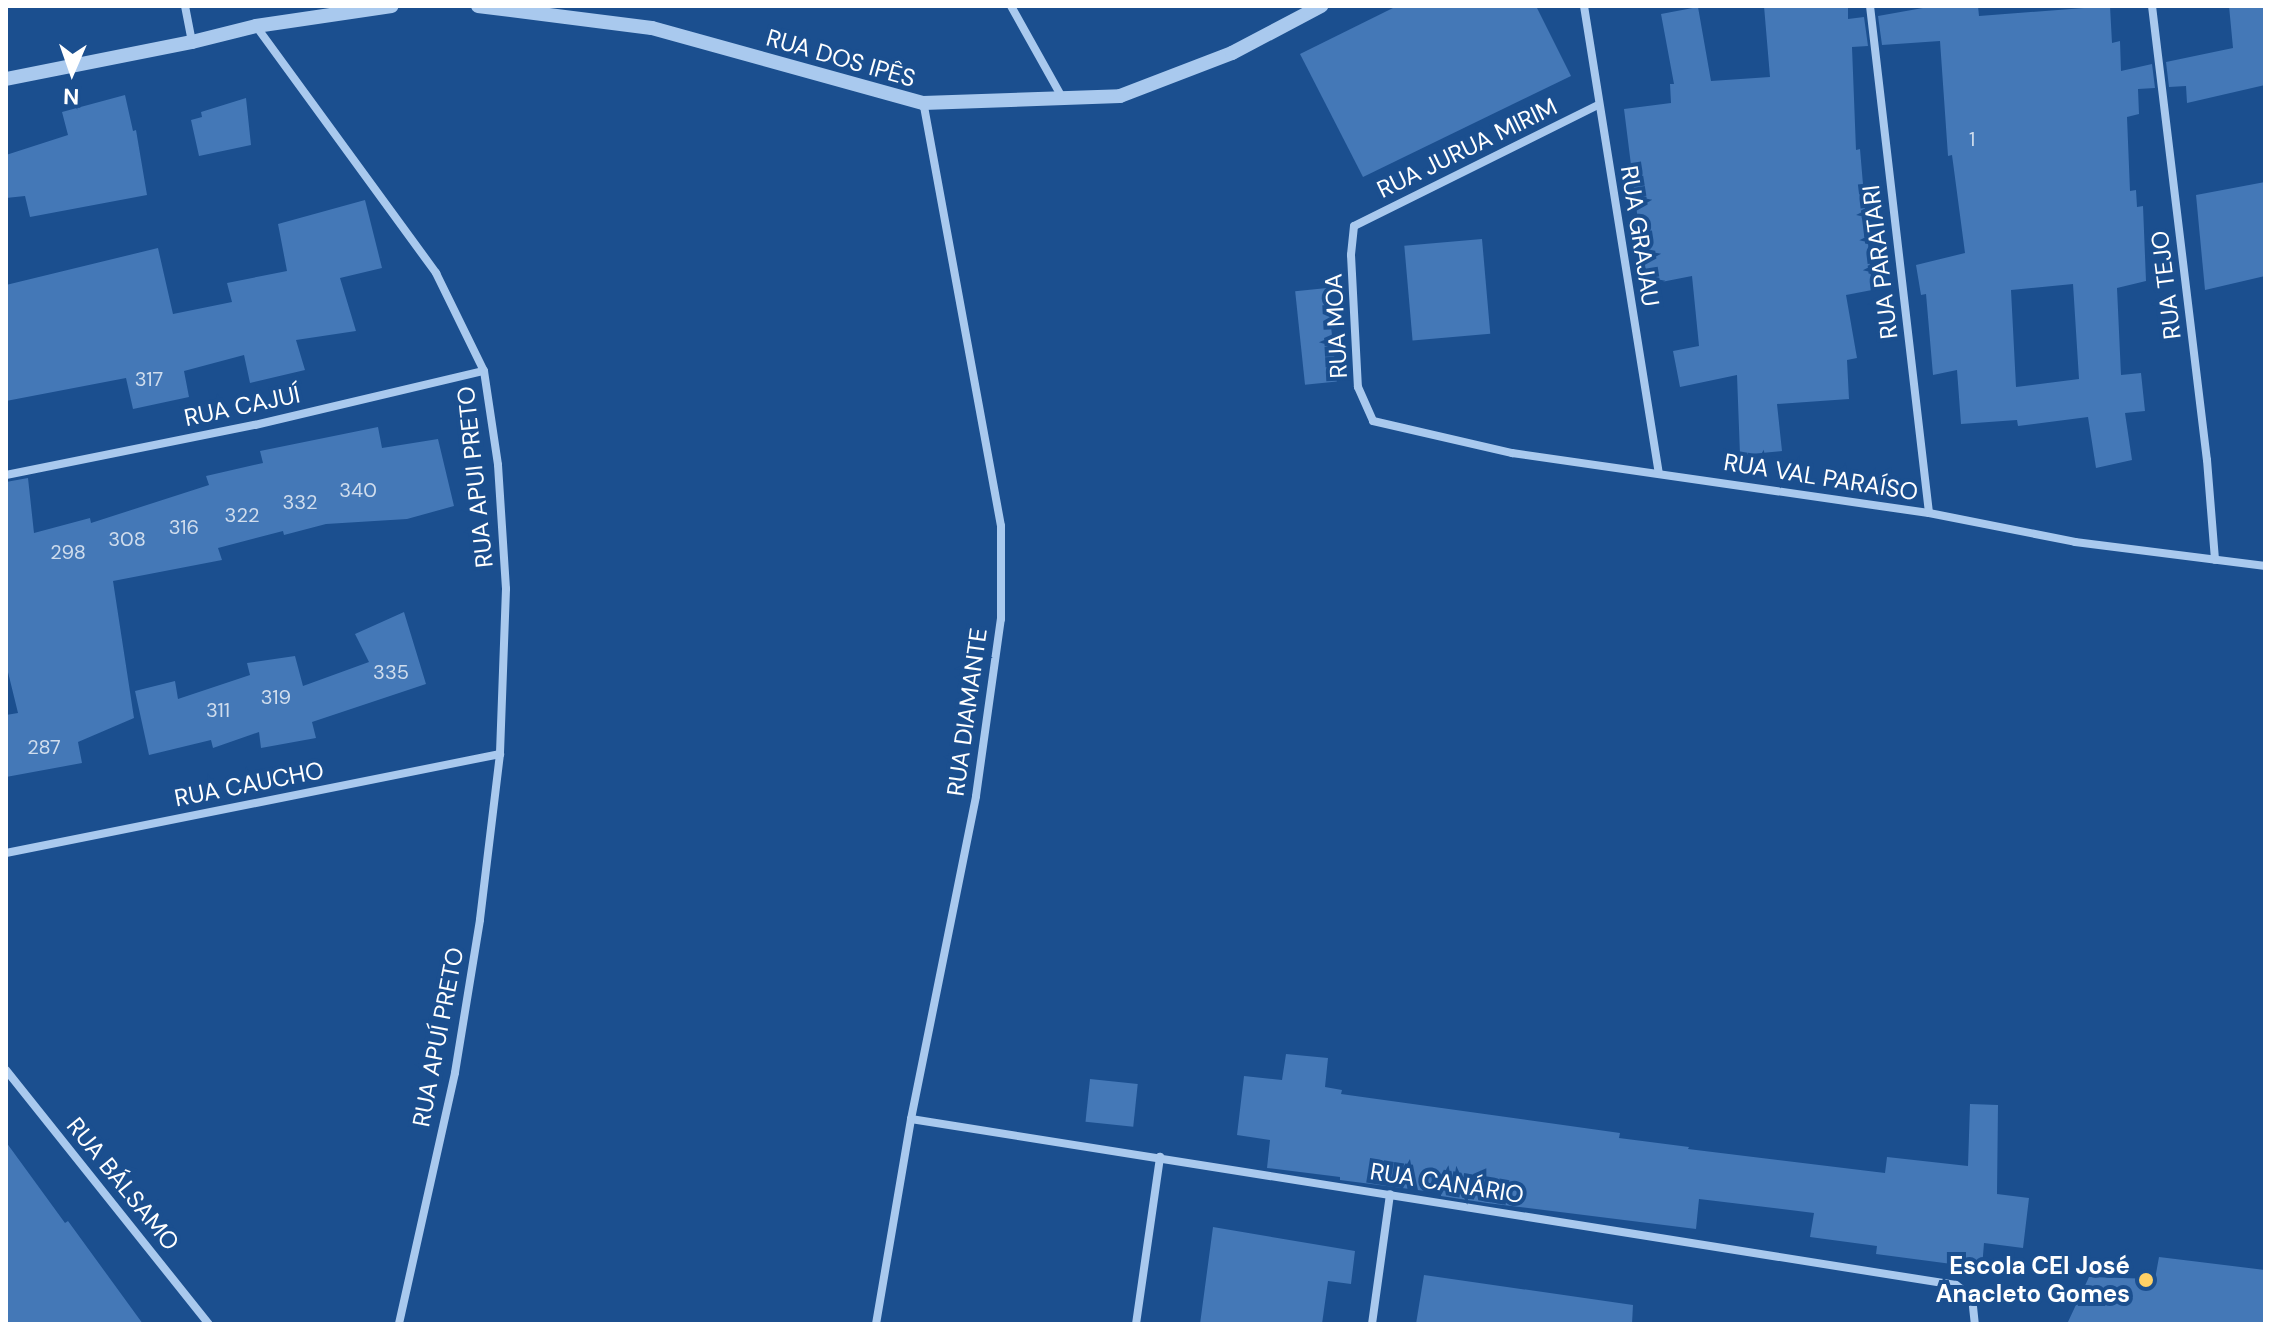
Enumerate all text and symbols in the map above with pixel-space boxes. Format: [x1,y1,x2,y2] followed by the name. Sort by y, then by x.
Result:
[763,23,919,93] street label: RUA DOS IPÊS
[32,32,112,112] north arrow
[63,82,80,111] text: N
[1372,92,1562,204] street label: RUA JURUA MIRIM
[1969,127,1975,151] house number: 1
[1615,164,1665,308] street label: RUA GRAJAU
[1856,183,1904,341] street label: RUA PARATARI
[2145,229,2187,341] street label: RUA TEJO
[1319,273,1353,379] street label: RUA MOA
[135,367,163,391] house number: 317
[181,380,303,432] street label: RUA CAJUÍ
[451,385,499,569] street label: RUA APUI PRETO
[1722,447,1920,507] street label: RUA VAL PARAÍSO
[339,478,377,502] house number: 340
[282,490,318,514] house number: 332
[225,503,259,527] house number: 322
[169,515,199,539] house number: 316
[108,527,146,551] house number: 308
[50,540,86,564] house number: 298
[941,626,993,798] street label: RUA DIAMANTE
[373,660,409,684] house number: 335
[261,685,291,709] house number: 319
[206,698,230,722] house number: 311
[27,735,61,759] house number: 287
[172,755,326,813] street label: RUA CAUCHO
[406,945,470,1129] street label: RUA APUÍ PRETO
[61,1112,185,1256] street label: RUA BÁLSAMO
[1368,1157,1526,1209] street label: RUA CANÁRIO
[1935,1252,2130,1308] place label: Escola CEI José Anacleto Gomes
[2137,1271,2155,1289] marker: Escola CEI José Anacleto Gomes

